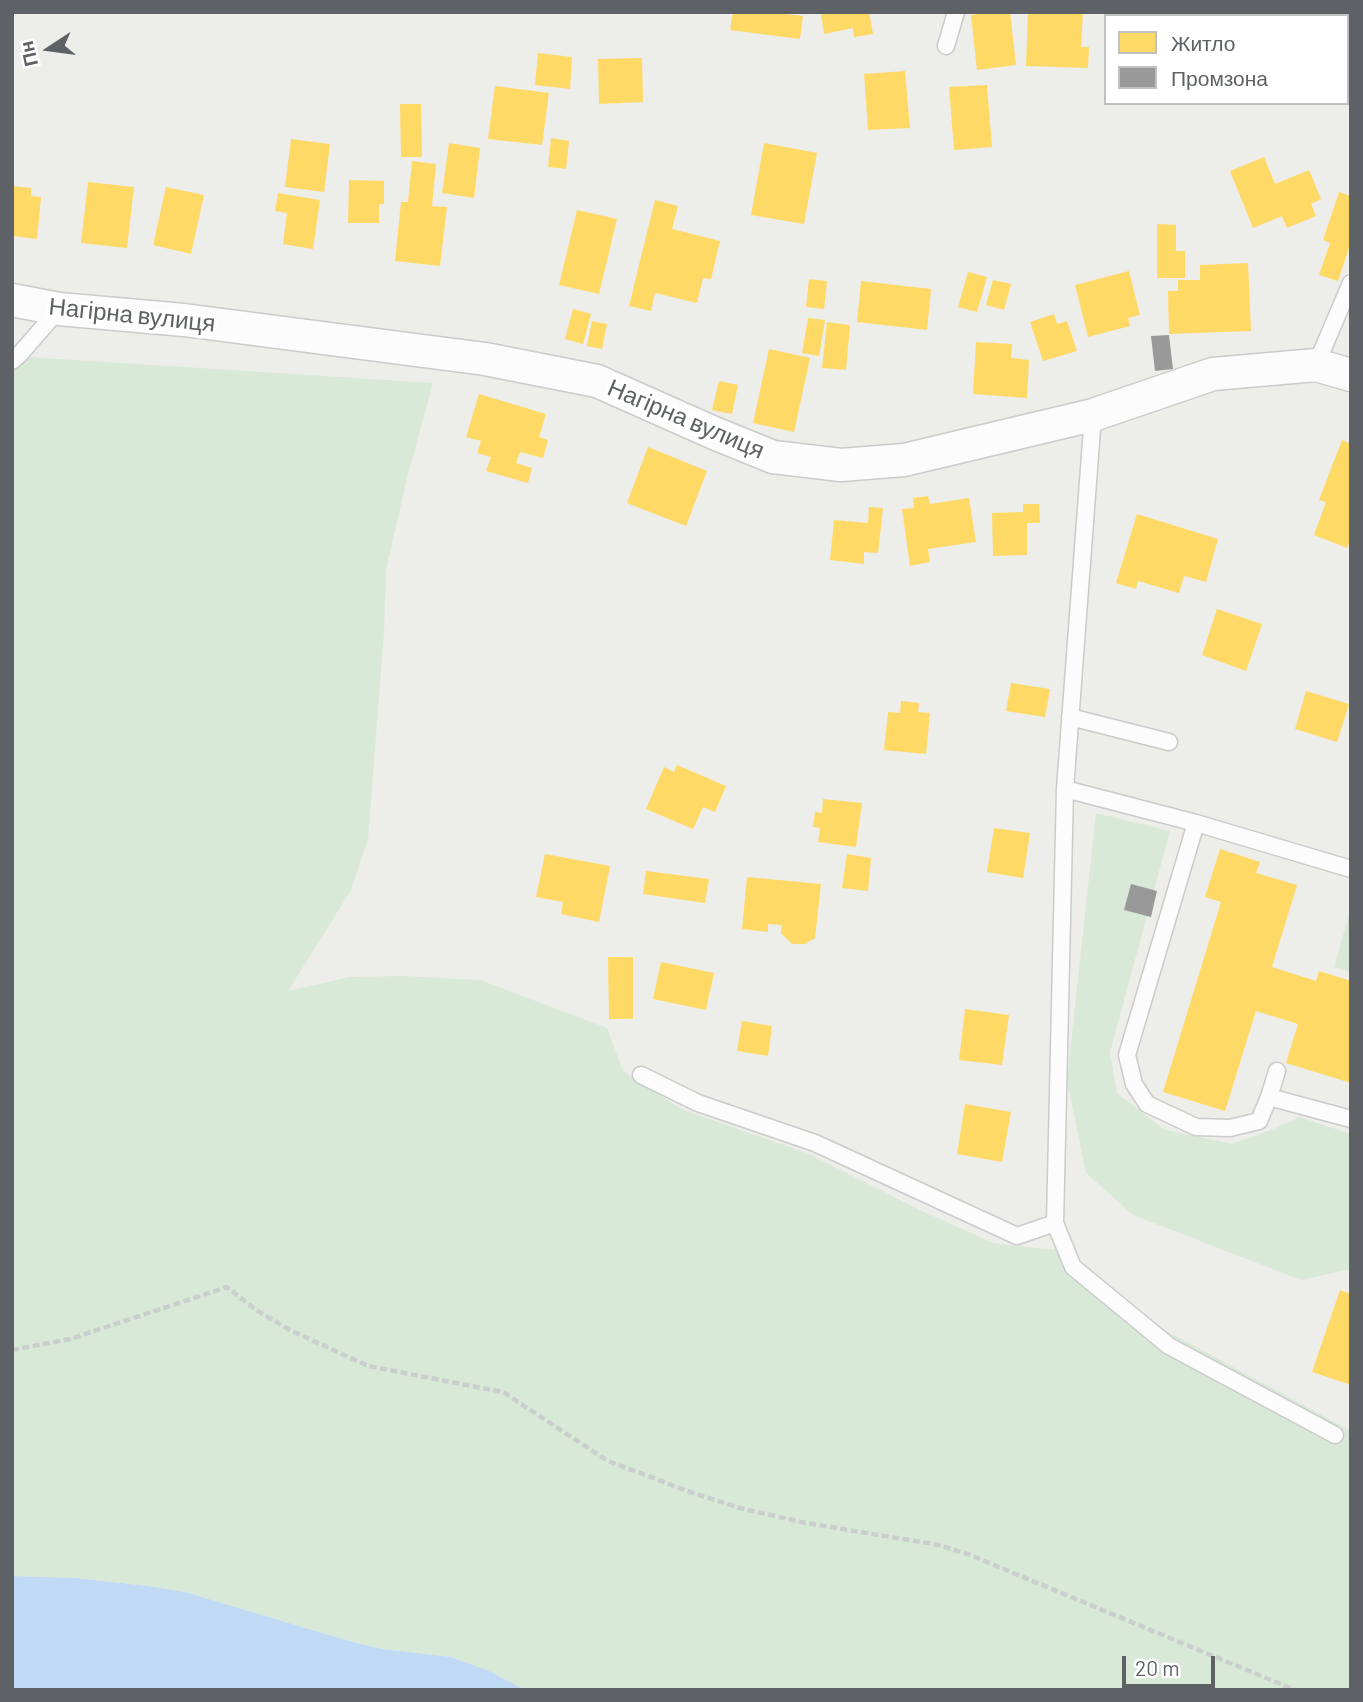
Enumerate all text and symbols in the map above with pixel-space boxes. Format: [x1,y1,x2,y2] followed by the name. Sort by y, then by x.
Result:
[14,14,84,84] north arrow
[1104,14,1349,105] legend
[1171,30,1235,55] text: Житло
[14,39,42,69] text: Пн
[1171,65,1268,90] text: Промзона
[47,292,217,338] street label: Нагірна вулиця
[603,373,769,465] street label: Нагірна вулиця
[1125,1642,1218,1686] scale bar
[1135,1655,1180,1680] text: 20 m

